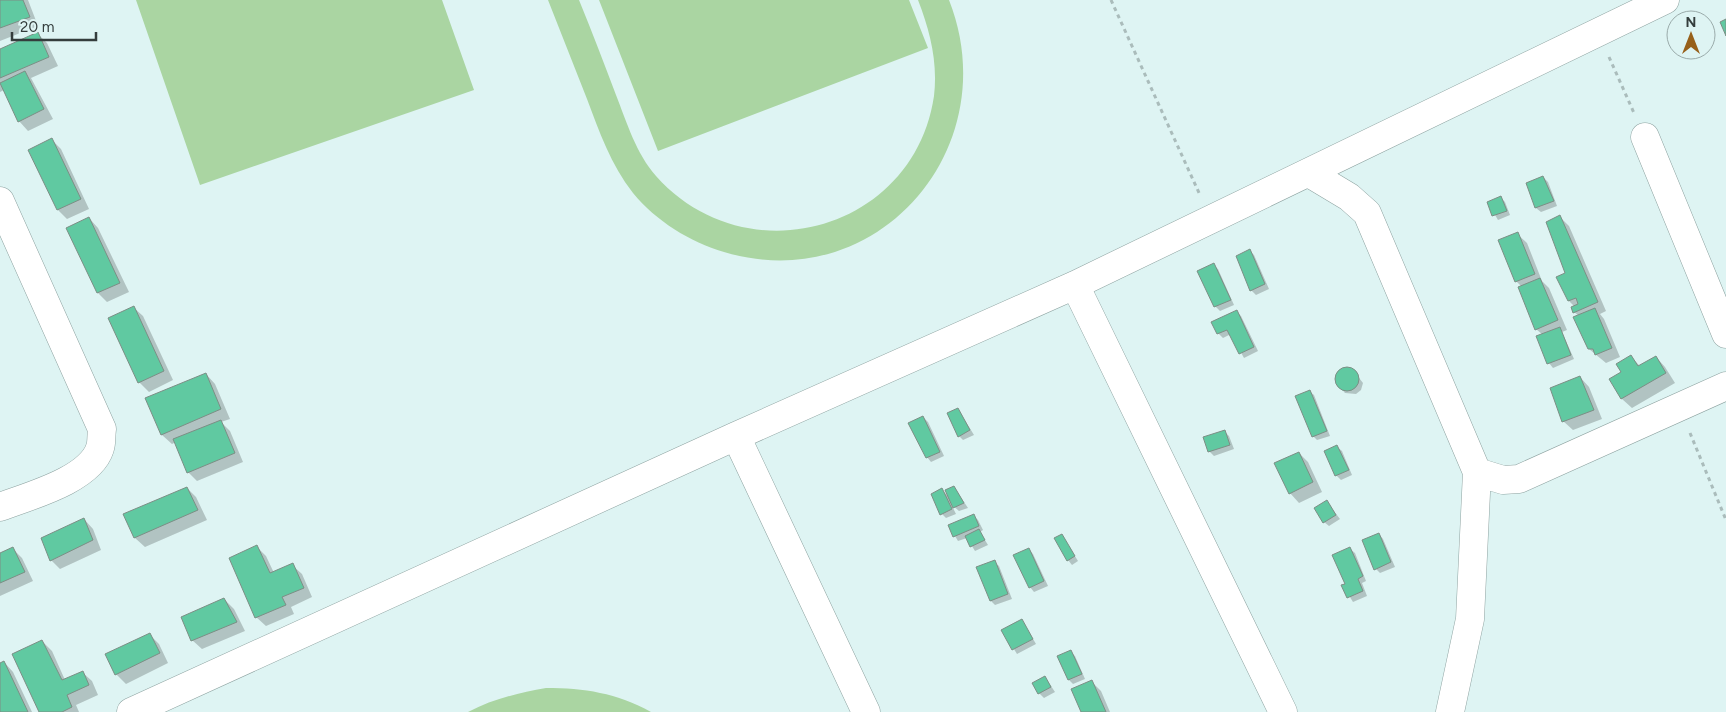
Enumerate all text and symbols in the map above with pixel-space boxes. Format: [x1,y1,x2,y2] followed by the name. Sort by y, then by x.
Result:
[12,10,96,42] scale bar
[1666,10,1716,60] north arrow
[1686,14,1696,31] text: N
[20,18,54,36] text: 20 m

